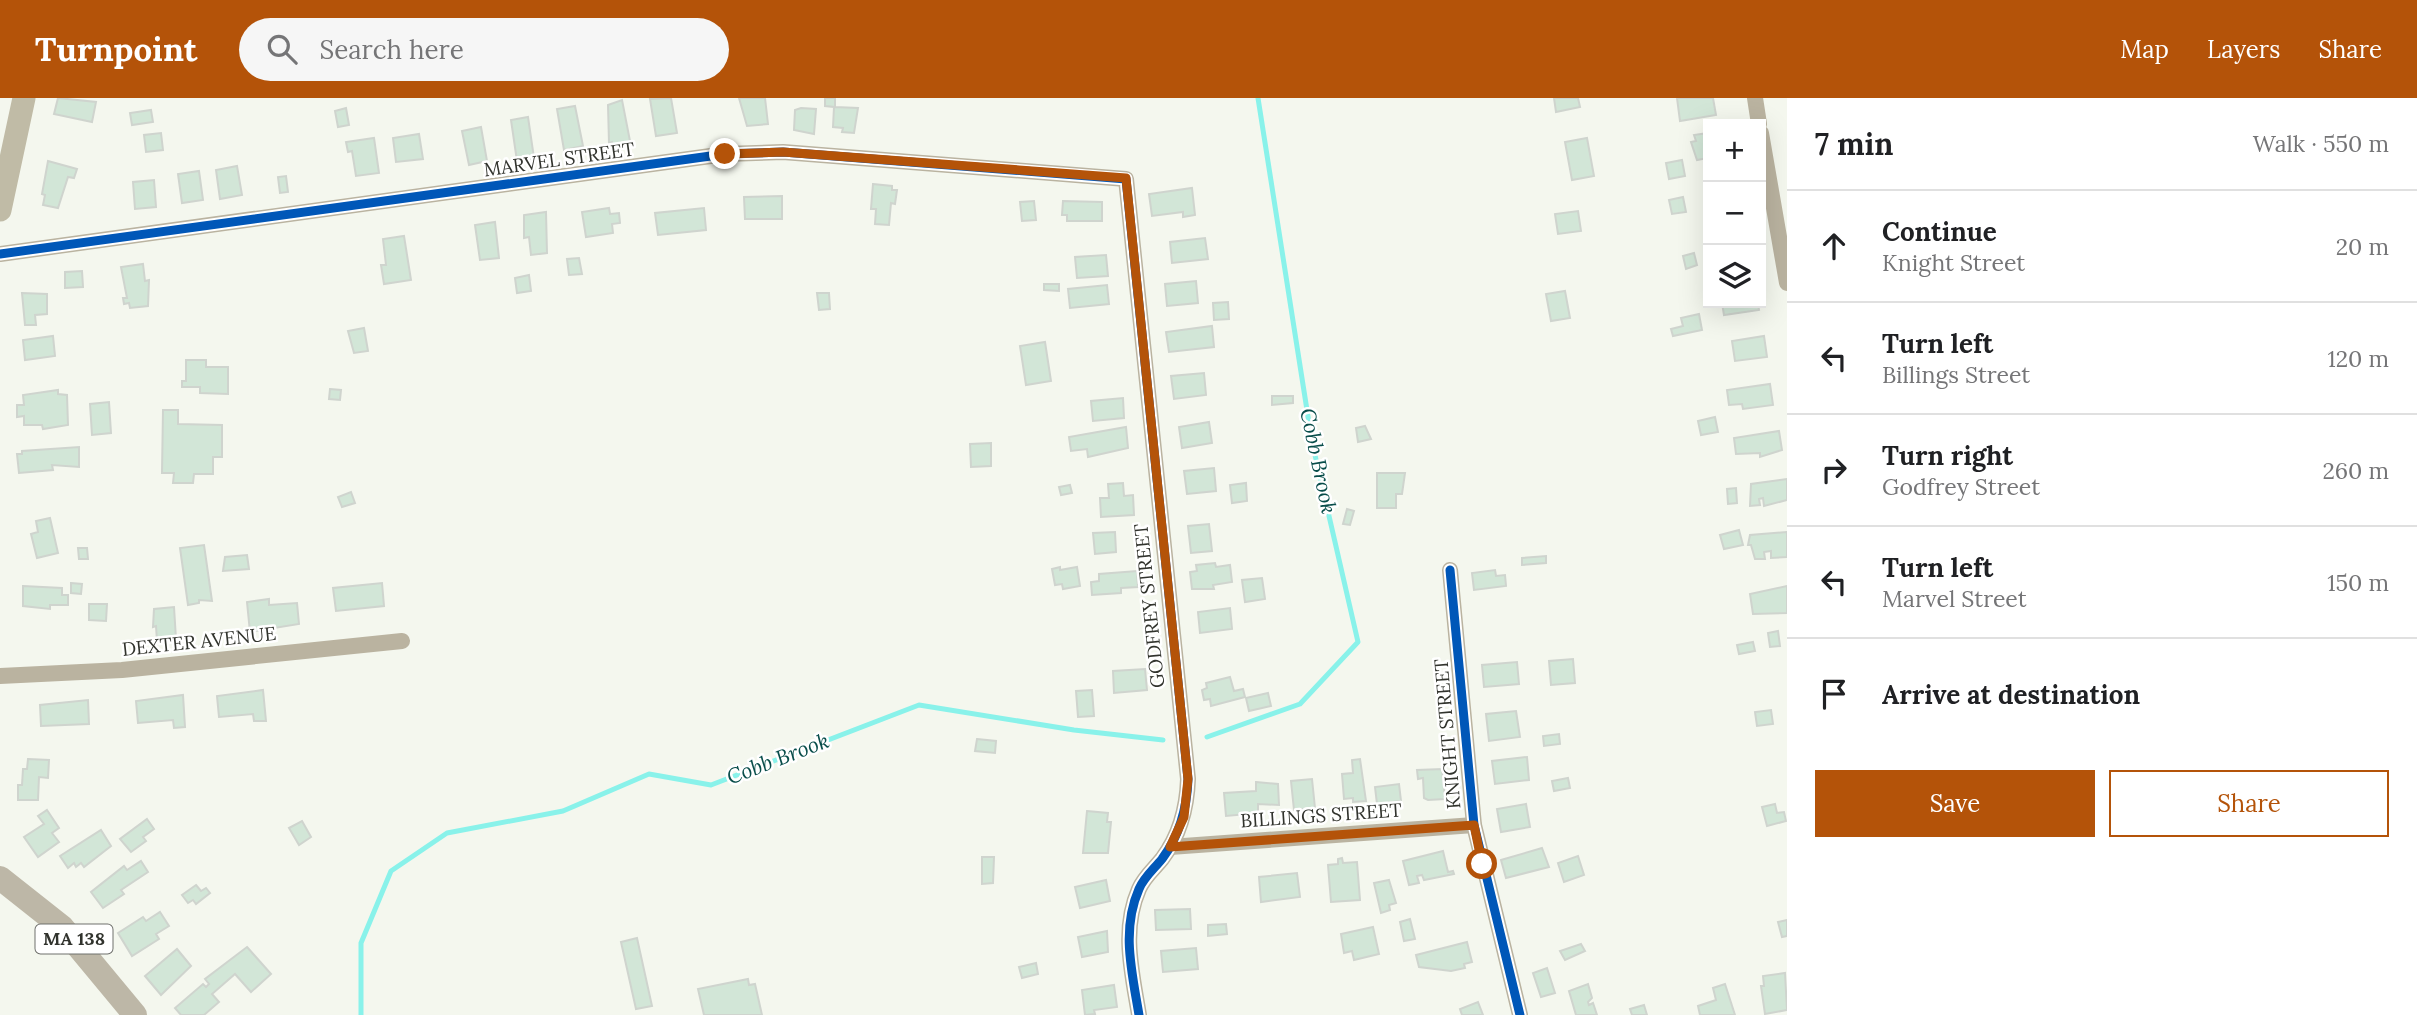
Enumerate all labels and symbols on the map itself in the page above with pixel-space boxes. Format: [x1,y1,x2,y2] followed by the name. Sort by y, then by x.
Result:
[482,137,636,181] street label: MARVEL STREET
[709,138,740,169] route end
[1294,406,1343,516] water label: Cobb Brook
[1128,523,1170,689] street label: GODFREY STREET
[121,621,277,661] street label: DEXTER AVENUE
[1428,658,1466,810] street label: KNIGHT STREET
[723,727,833,790] water label: Cobb Brook
[1240,797,1402,833] street label: BILLINGS STREET
[1466,848,1497,879] route start
[36,924,112,954] road number: MA 138

